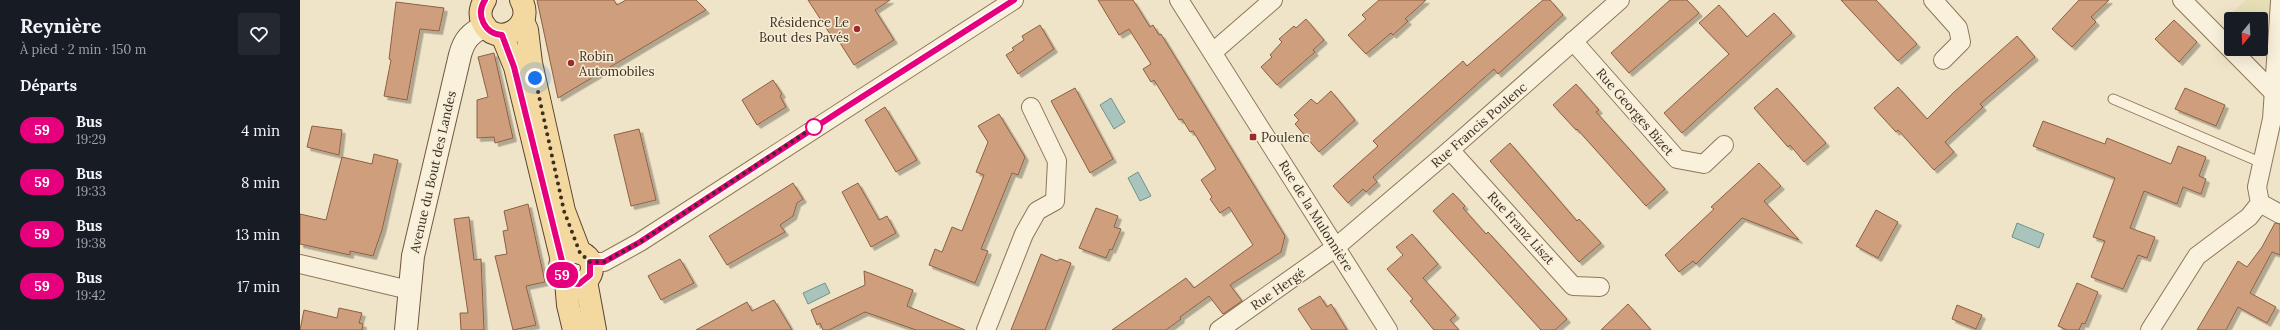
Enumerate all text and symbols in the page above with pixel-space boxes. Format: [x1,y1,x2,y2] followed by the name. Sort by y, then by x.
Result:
[2224,12,2268,56] north arrow
[2224,12,2268,56] map controls
[238,13,280,55] button: heart
[20,14,101,38] text: Reynière
[759,14,849,46] place label: Résidence Le Bout des Pavés
[852,24,862,34] marker: Résidence Le Bout des Pavés
[20,41,146,58] text: À pied · 2 min · 150 m
[578,48,655,80] place label: Robin Automobiles
[566,58,576,68] marker: Robin Automobiles
[1592,65,1678,159] street label: Rue Georges Bizet
[525,68,545,88] your location
[20,76,77,95] text: Départs
[1427,79,1531,171] street label: Rue Francis Poulenc
[406,89,460,256] street label: Avenue du Bout des Landes
[76,112,102,131] text: Bus
[805,118,823,136] unlabelled marker
[34,121,50,139] text: 59
[241,121,280,140] text: 4 min
[1261,129,1310,146] place label: Poulenc
[76,131,106,148] text: 19:29
[1248,132,1258,142] marker: Poulenc
[1275,157,1357,275] street label: Rue de la Mulonnière
[76,164,102,183] text: Bus
[34,173,50,191] text: 59
[241,173,280,192] text: 8 min
[76,183,106,200] text: 19:33
[1484,188,1558,268] street label: Rue Franz Liszt
[76,216,102,235] text: Bus
[34,225,50,243] text: 59
[236,225,280,244] text: 13 min
[76,235,106,252] text: 19:38
[544,262,580,288] line badge: 59
[1247,264,1309,314] street label: Rue Hergé
[554,266,570,284] text: 59
[76,268,102,287] text: Bus
[34,277,50,295] text: 59
[237,277,280,296] text: 17 min
[76,287,106,304] text: 19:42

